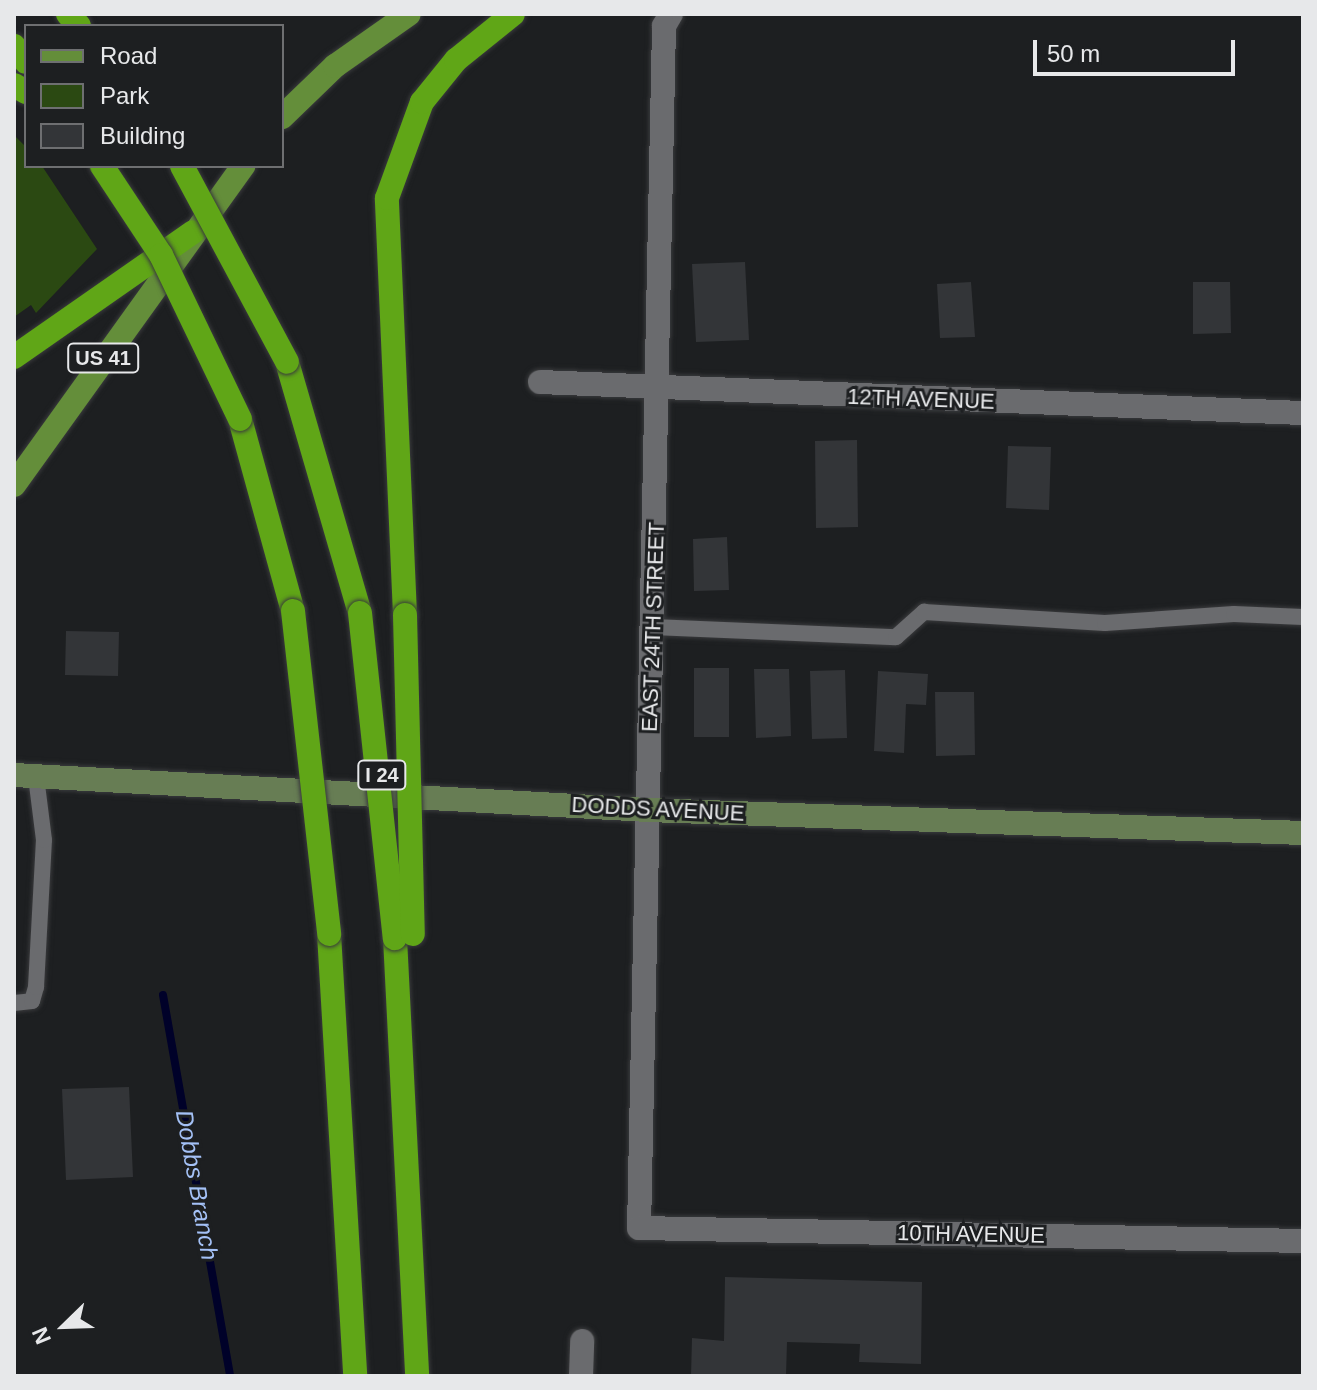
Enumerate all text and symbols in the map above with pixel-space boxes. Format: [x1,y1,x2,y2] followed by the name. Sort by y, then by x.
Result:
[24,24,284,168] legend
[1037,24,1239,74] scale bar
[1047,40,1100,67] text: 50 m
[100,42,157,69] text: Road
[100,82,149,109] text: Park
[100,122,185,149] text: Building
[67,342,139,374] road number: US 41
[846,383,996,415] street label: 12TH AVENUE
[636,521,670,733] street label: EAST 24TH STREET
[356,759,408,791] road number: I 24
[570,791,746,827] street label: DODDS AVENUE
[170,1108,224,1262] water label: Dobbs Branch
[896,1220,1046,1248] street label: 10TH AVENUE
[24,1286,104,1366] north arrow
[27,1323,56,1348] text: N

